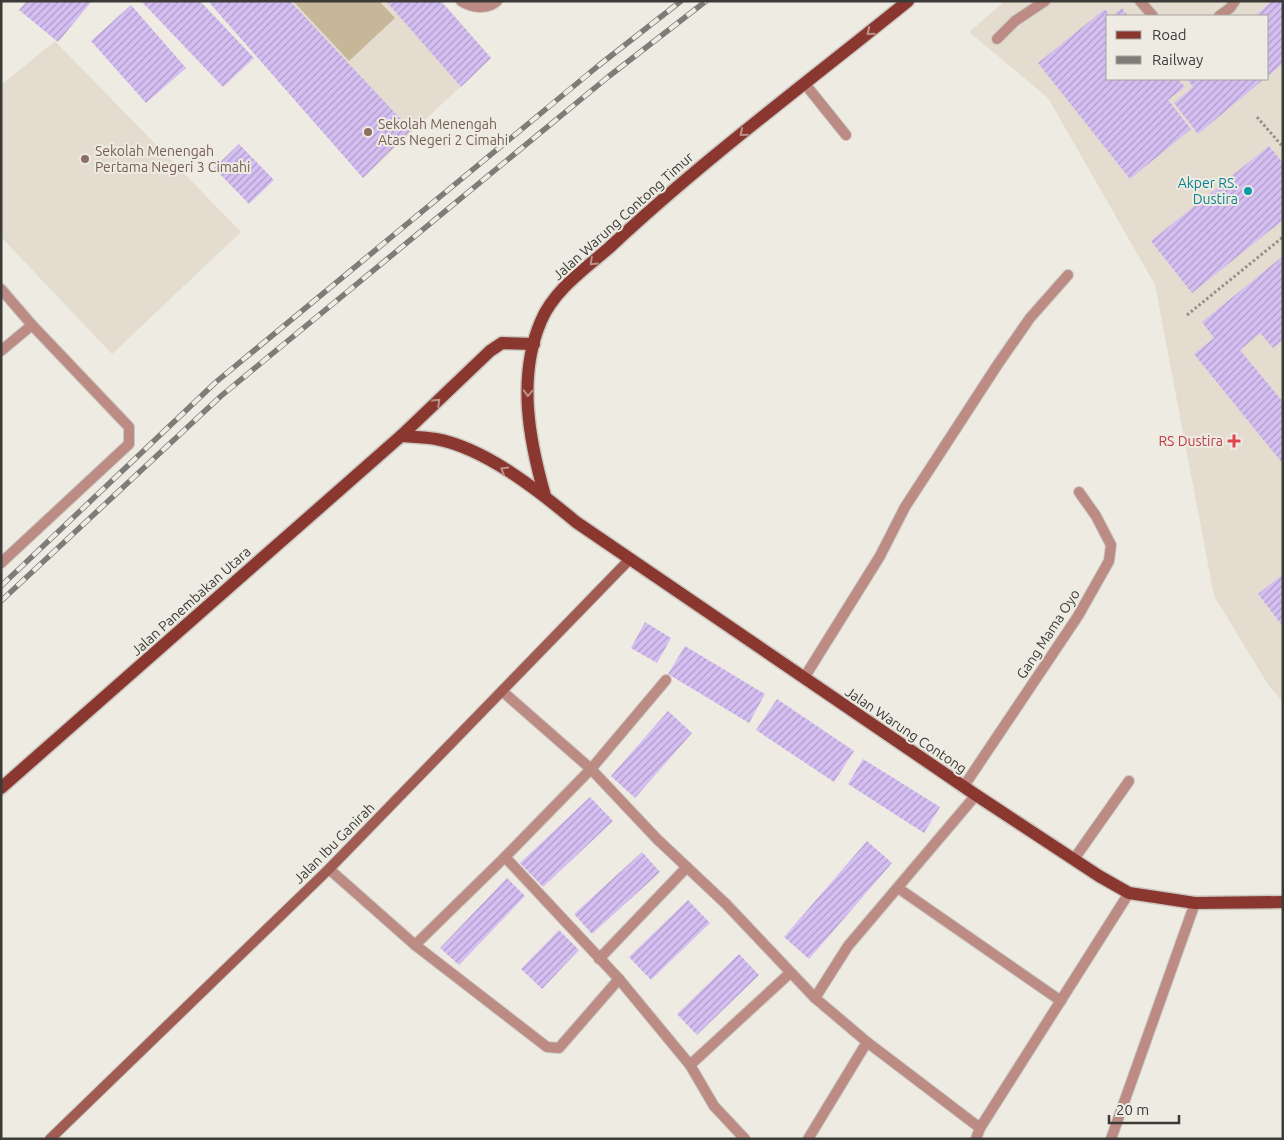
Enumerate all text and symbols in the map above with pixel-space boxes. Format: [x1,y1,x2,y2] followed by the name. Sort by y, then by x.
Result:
[1106,15,1269,80] legend
[867,26,876,34] one-way arrow
[1152,26,1187,43] text: Road
[1152,51,1203,68] text: Railway
[378,116,508,148] place label: Sekolah Menengah Atas Negeri 2 Cimahi
[362,126,374,138] marker: Sekolah Menengah Atas Negeri 2 Cimahi
[740,128,749,136] one-way arrow
[95,143,250,175] place label: Sekolah Menengah Pertama Negeri 3 Cimahi
[550,148,697,283] street label: Jalan Warung Contong Timur
[79,153,91,165] marker: Sekolah Menengah Pertama Negeri 3 Cimahi
[1178,175,1238,207] place label: Akper RS. Dustira
[1242,185,1254,197] marker: Akper RS. Dustira
[590,256,599,265] one-way arrow
[523,389,533,397] one-way arrow
[431,399,440,408] one-way arrow
[1158,433,1223,449] place label: RS Dustira
[1227,434,1241,448] marker: RS Dustira
[500,466,509,476] one-way arrow
[128,543,254,659] street label: Jalan Panembakan Utara
[1013,586,1083,682] street label: Gang Mama Oyo
[842,683,970,777] street label: Jalan Warung Contong
[290,799,378,887] street label: Jalan Ibu Ganirah
[1109,1092,1179,1124] scale bar
[1116,1101,1149,1118] text: 20 m

